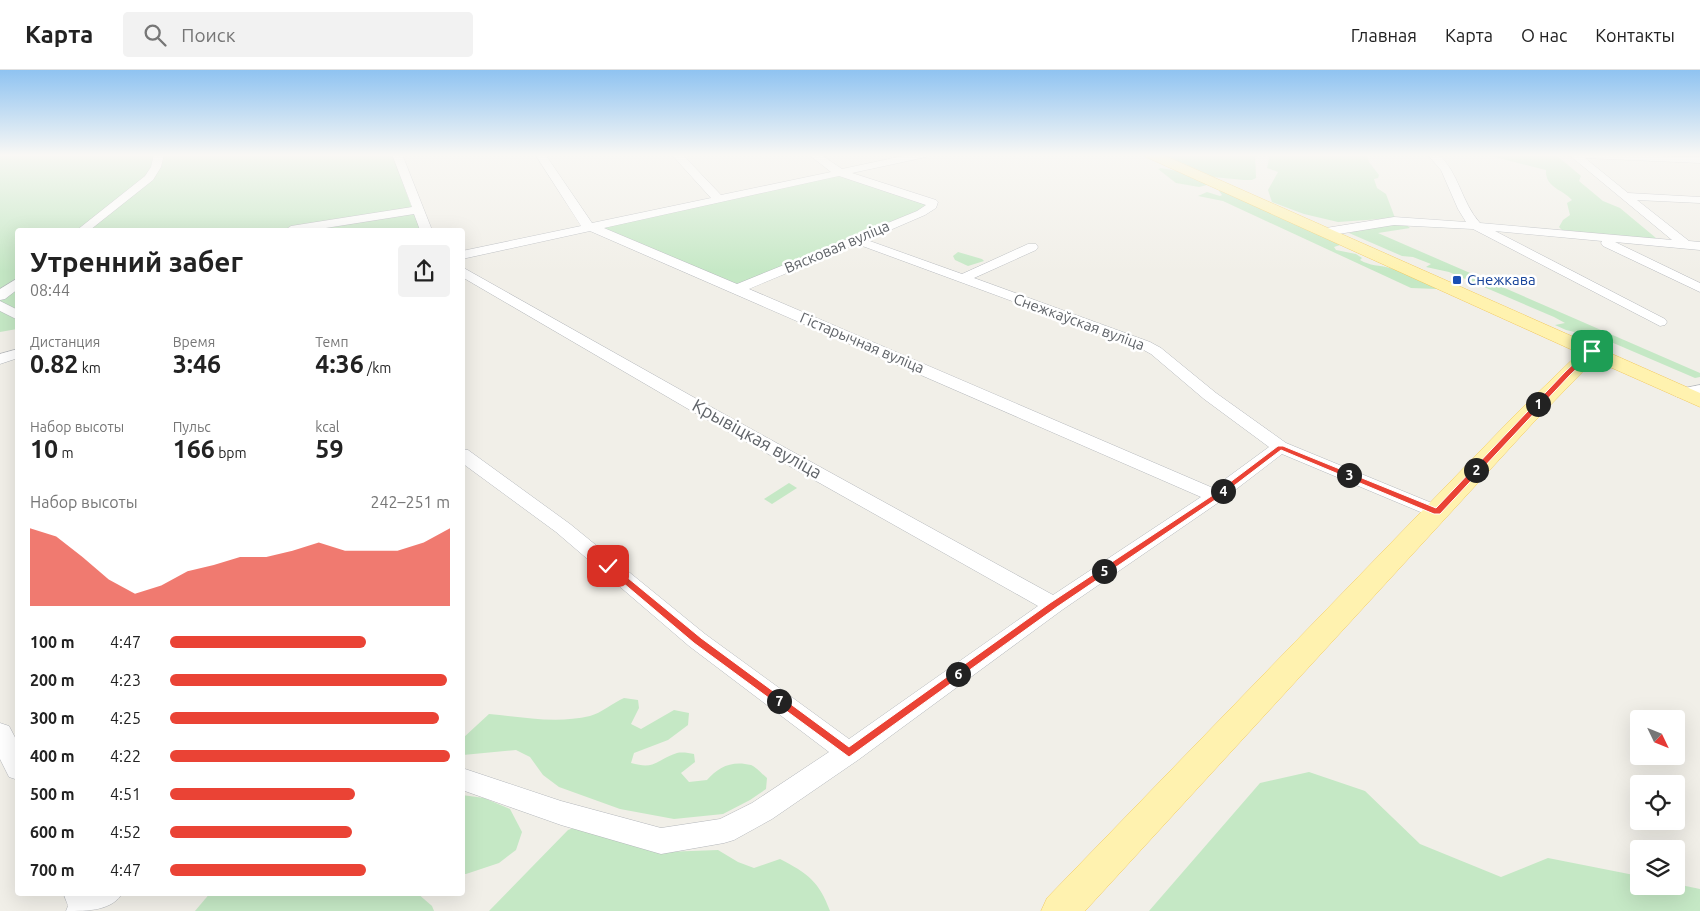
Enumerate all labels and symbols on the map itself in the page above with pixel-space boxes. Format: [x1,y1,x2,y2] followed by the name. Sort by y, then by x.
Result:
[782,217,892,276] street label: Вясковая вуліца
[1467,271,1536,288] place label: Снежкава
[1451,274,1463,286] marker: Снежкава
[1011,290,1147,353] street label: Снежкаўская вуліца
[798,309,927,376] street label: Гістарычная вуліца
[1571,330,1613,372] pin
[1526,392,1550,416] pin: 1
[689,394,826,482] street label: Крывіцкая вуліца
[1464,458,1488,482] pin: 2
[1336,462,1362,488] pin: 3
[1210,478,1236,504] pin: 4
[587,545,629,587] pin
[1092,558,1116,584] pin: 5
[946,662,970,686] pin: 6
[766,688,792,714] pin: 7
[1630,710,1685,765] north arrow

